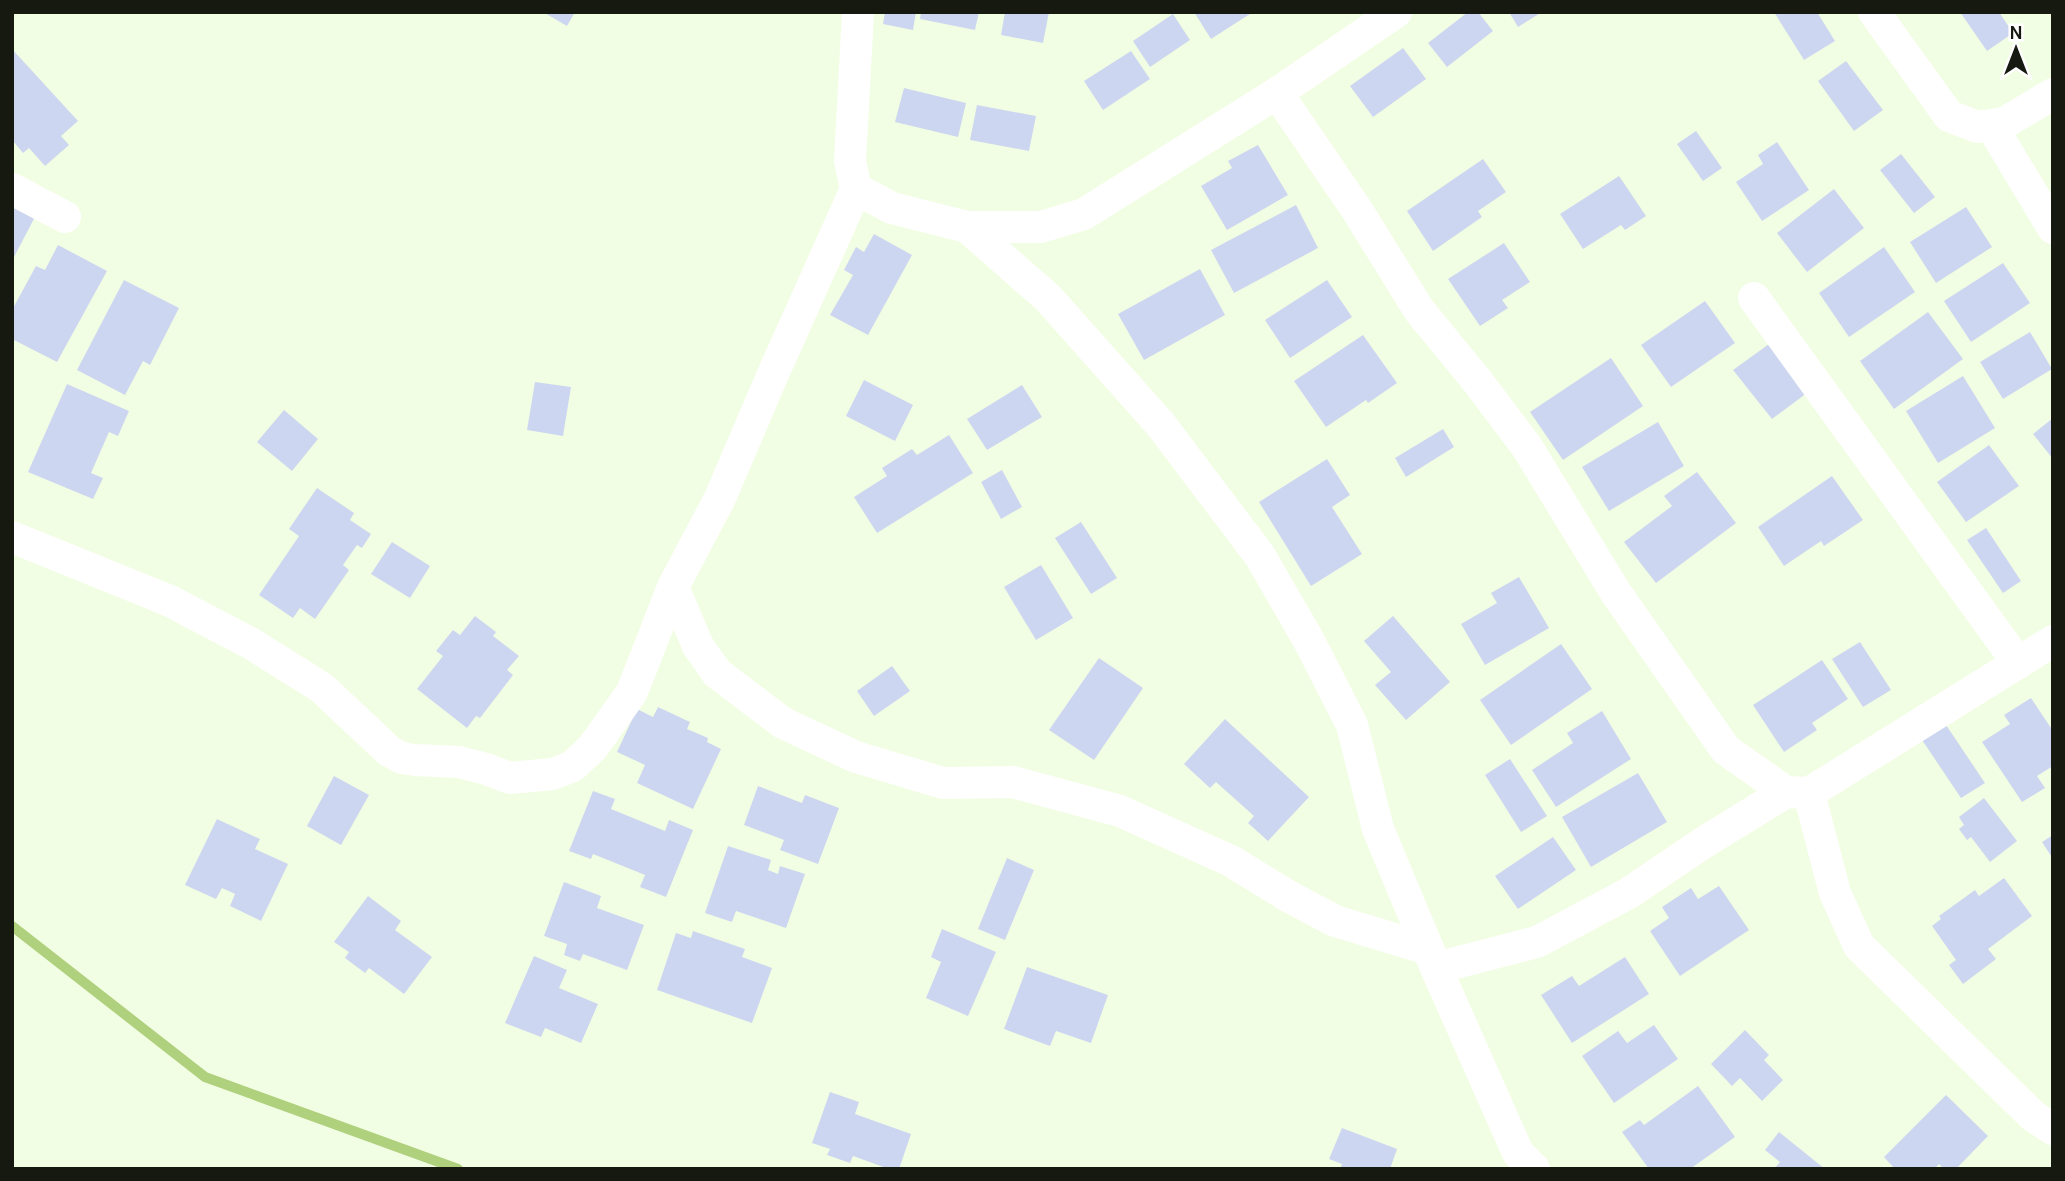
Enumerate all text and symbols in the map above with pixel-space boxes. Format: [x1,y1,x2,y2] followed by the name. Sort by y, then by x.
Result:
[1981,14,2051,84] north arrow
[2009,22,2023,44] text: N

